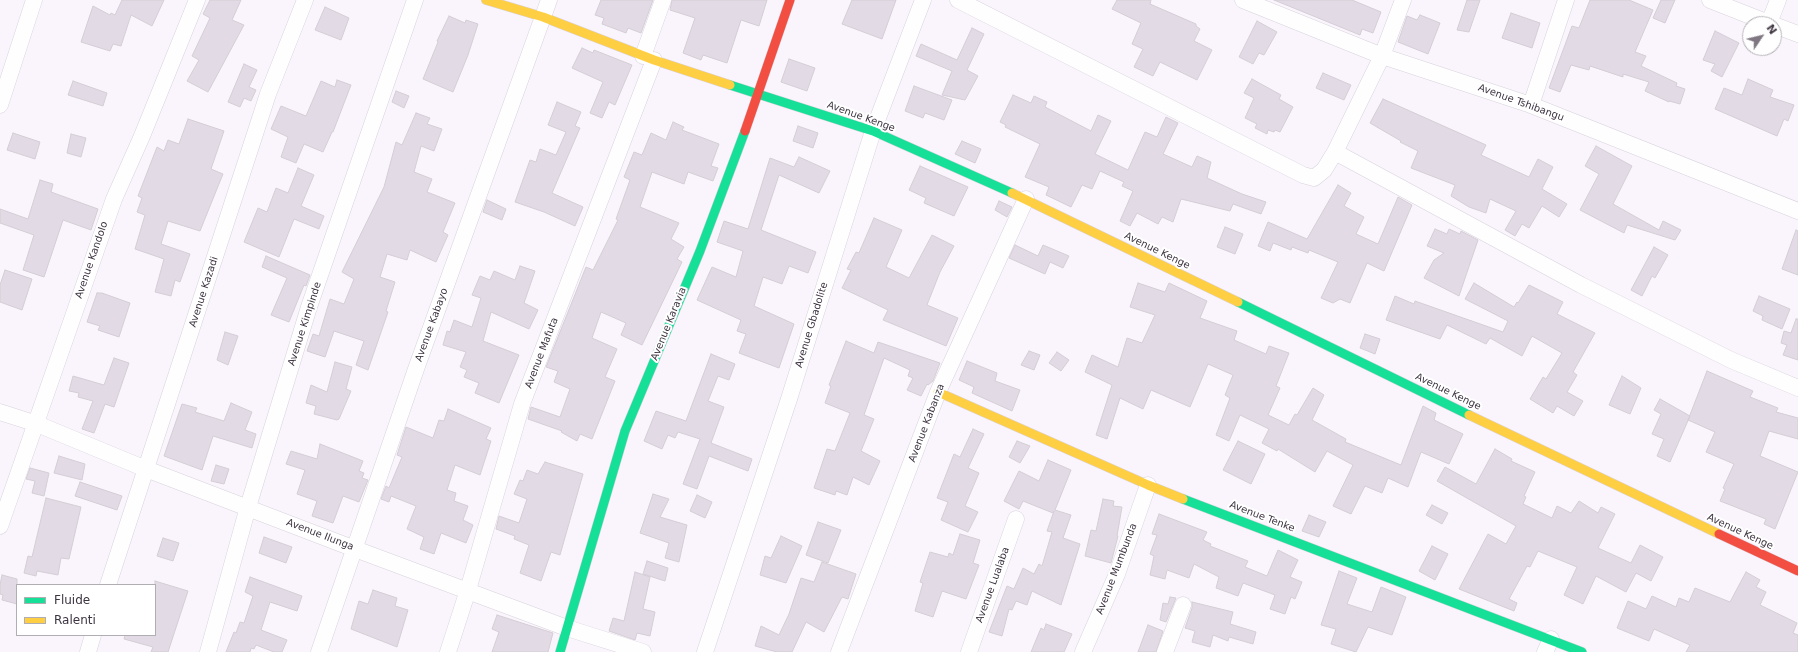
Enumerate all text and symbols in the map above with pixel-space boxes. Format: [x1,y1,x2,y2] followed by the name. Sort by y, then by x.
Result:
[1742,16,1782,56] north arrow
[1763,22,1779,37] text: N
[1476,82,1566,124] street label: Avenue Tshibangu
[825,99,897,135] street label: Avenue Kenge
[73,220,111,300] street label: Avenue Kandolo
[1122,230,1192,272] street label: Avenue Kenge
[187,255,221,329] street label: Avenue Kazadi
[286,281,324,367] street label: Avenue Kimpinde
[793,281,831,369] street label: Avenue Gbadolite
[649,286,689,362] street label: Avenue Karavia
[413,287,451,363] street label: Avenue Kabayo
[523,316,561,390] street label: Avenue Mafuta
[1413,371,1483,413] street label: Avenue Kenge
[907,382,947,464] street label: Avenue Kabanza
[1228,499,1296,535] street label: Avenue Tenke
[1705,511,1775,553] street label: Avenue Kenge
[285,517,355,553] street label: Avenue Ilunga
[1094,522,1140,616] street label: Avenue Mumbunda
[974,546,1012,624] street label: Avenue Lualaba
[16,584,156,636] legend
[54,593,90,607] text: Fluide
[54,613,96,627] text: Ralenti

